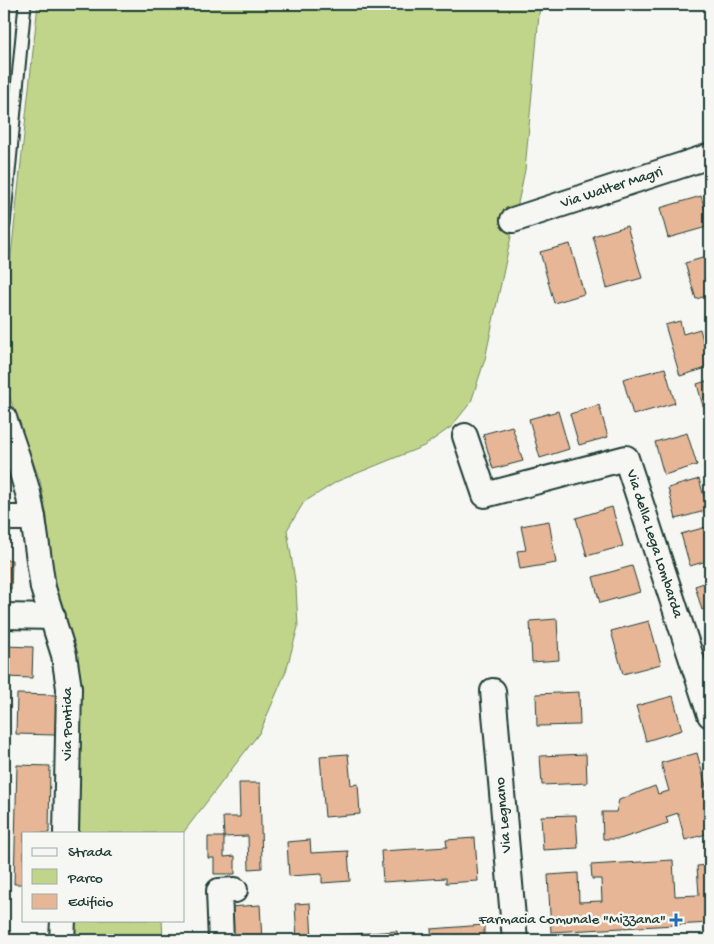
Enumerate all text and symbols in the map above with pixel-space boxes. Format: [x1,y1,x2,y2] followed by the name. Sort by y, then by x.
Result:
[558,163,665,213] street label: Via Walter Magri
[621,467,687,621] street label: Via della Lega Lombarda
[59,687,77,762] street label: Via Pontida
[492,776,516,854] street label: Via Legnano
[22,832,185,922] legend
[68,844,113,862] text: Strada
[67,870,103,888] text: Parco
[68,894,114,912] text: Edificio
[478,911,666,929] place label: Farmacia Comunale "Mizzana"
[670,914,682,926] marker: Farmacia Comunale "Mizzana"

